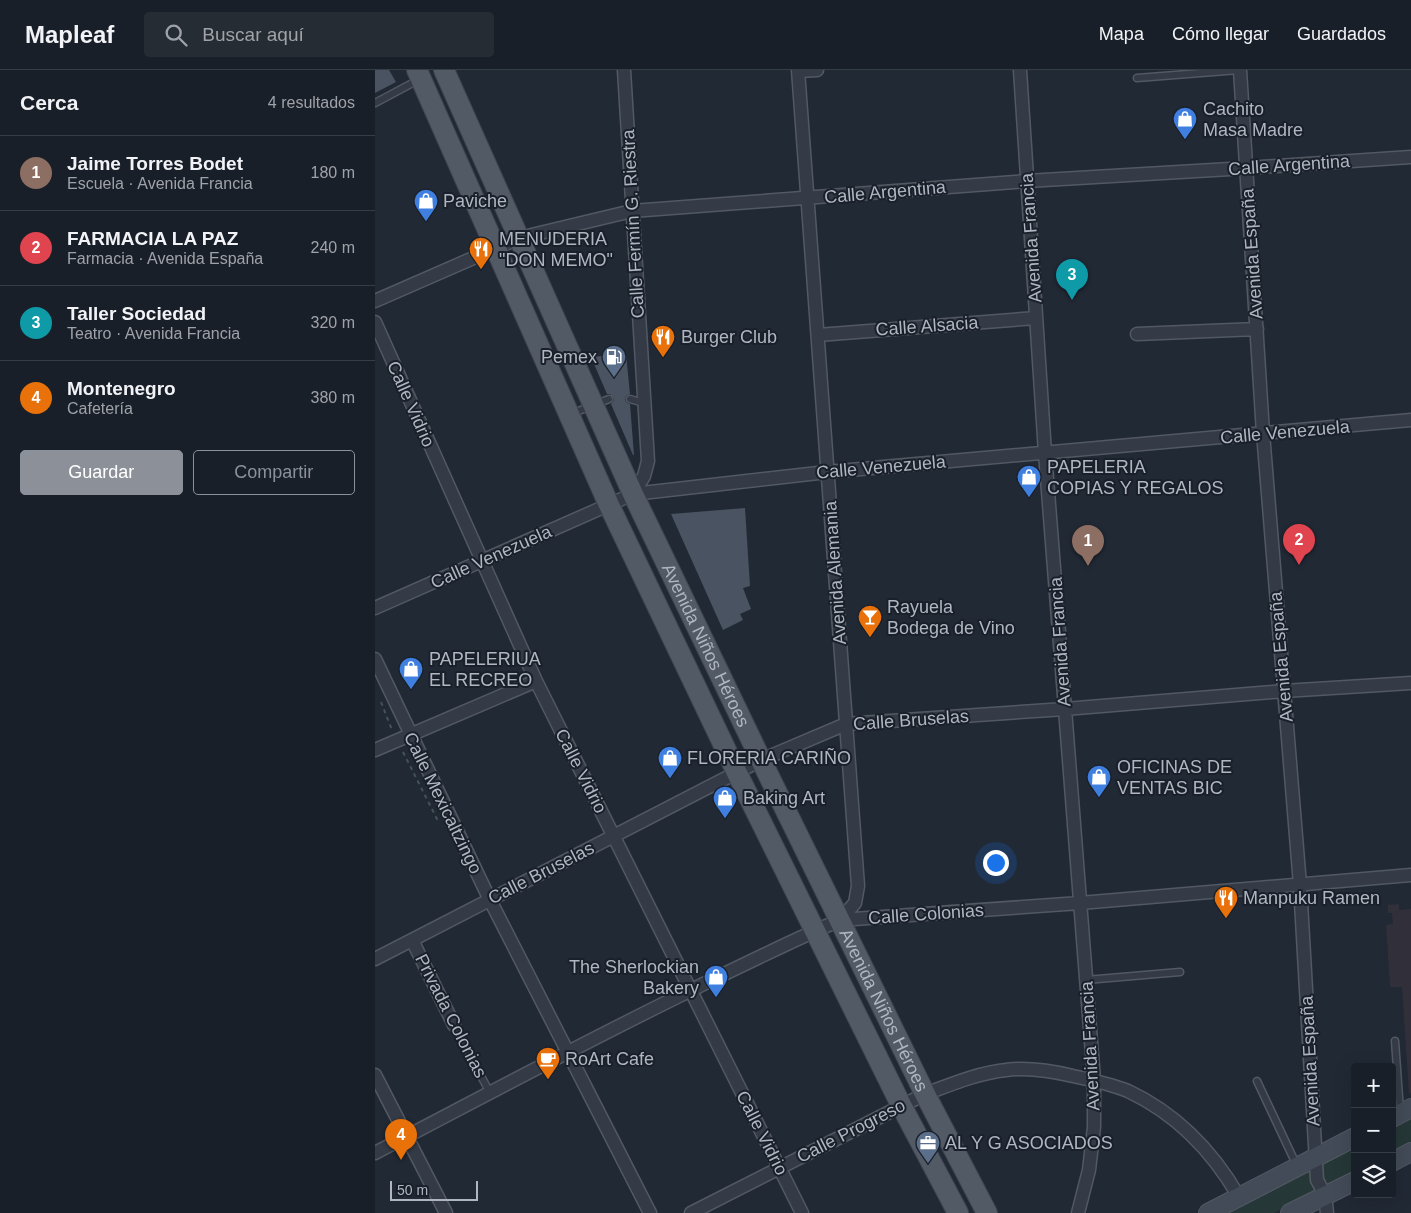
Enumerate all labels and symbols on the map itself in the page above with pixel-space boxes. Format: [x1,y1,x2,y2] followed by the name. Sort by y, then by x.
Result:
[1203,99,1303,140] place label: Cachito Masa Madre
[1172,106,1198,140] shop icon: Cachito Masa Madre
[618,128,648,319] street label: Calle Fermín G. Riestra
[1227,151,1352,179] street label: Calle Argentina
[1016,172,1046,303] street label: Avenida Francia
[823,177,948,207] street label: Calle Argentina
[1237,187,1267,320] street label: Avenida España
[413,188,439,222] shop icon: Paviche
[443,191,507,211] place label: Paviche
[499,229,613,270] place label: MENUDERIA "DON MEMO"
[468,236,494,270] restaurant icon: MENUDERIA "DON MEMO"
[1056,259,1088,300] pin: 3
[875,312,980,340] street label: Calle Alsacia
[650,324,676,358] restaurant icon: Burger Club
[681,327,777,347] place label: Burger Club
[601,344,627,378] fuel station icon: Pemex
[541,347,597,367] place label: Pemex
[383,358,439,450] street label: Calle Vidrio
[1219,416,1352,448] street label: Calle Venezuela
[815,451,948,483] street label: Calle Venezuela
[1047,457,1223,498] place label: PAPELERIA COPIAS Y REGALOS
[1016,464,1042,498] shop icon: PAPELERIA COPIAS Y REGALOS
[820,500,850,645] street label: Avenida Alemania
[428,521,555,593] street label: Calle Venezuela
[1283,524,1315,565] pin: 2
[1072,525,1104,566] pin: 1
[658,560,754,730] street label: Avenida Niños Héroes
[1045,576,1075,707] street label: Avenida Francia
[1265,590,1297,723] street label: Avenida España
[887,597,1015,638] place label: Rayuela Bodega de Vino
[857,604,883,638] bar icon: Rayuela Bodega de Vino
[429,649,541,690] place label: PAPELERIUA EL RECREO
[398,656,424,690] shop icon: PAPELERIUA EL RECREO
[852,706,970,734] street label: Calle Bruselas
[551,726,611,816] street label: Calle Vidrio
[400,729,486,877] street label: Calle Mexicaltzingo
[657,745,683,779] shop icon: FLORERIA CARIÑO
[687,747,851,768] place label: FLORERIA CARIÑO
[1117,757,1232,798] place label: OFICINAS DE VENTAS BIC
[1086,764,1112,798] shop icon: OFICINAS DE VENTAS BIC
[712,785,738,819] shop icon: Baking Art
[743,788,825,808] place label: Baking Art
[485,838,597,908] street label: Calle Bruselas
[983,850,1009,876] your location
[1213,885,1239,919] restaurant icon: Manpuku Ramen
[1243,888,1380,908] place label: Manpuku Ramen
[867,900,985,928] street label: Calle Colonias
[835,925,932,1095] street label: Avenida Niños Héroes
[411,951,491,1081] street label: Privada Colonias
[569,957,699,998] place label: The Sherlockian Bakery
[703,964,729,998] shop icon: The Sherlockian Bakery
[1077,980,1103,1111] street label: Avenida Francia
[1297,994,1323,1127] street label: Avenida España
[535,1046,561,1080] cafe icon: RoArt Cafe
[565,1049,654,1069] place label: RoArt Cafe
[732,1088,792,1178] street label: Calle Vidrio
[793,1095,909,1167] street label: Calle Progreso
[385,1119,417,1160] pin: 4
[915,1130,941,1164] office icon: AL Y G ASOCIADOS
[945,1133,1113,1153] place label: AL Y G ASOCIADOS
[390,1178,477,1201] scale bar

